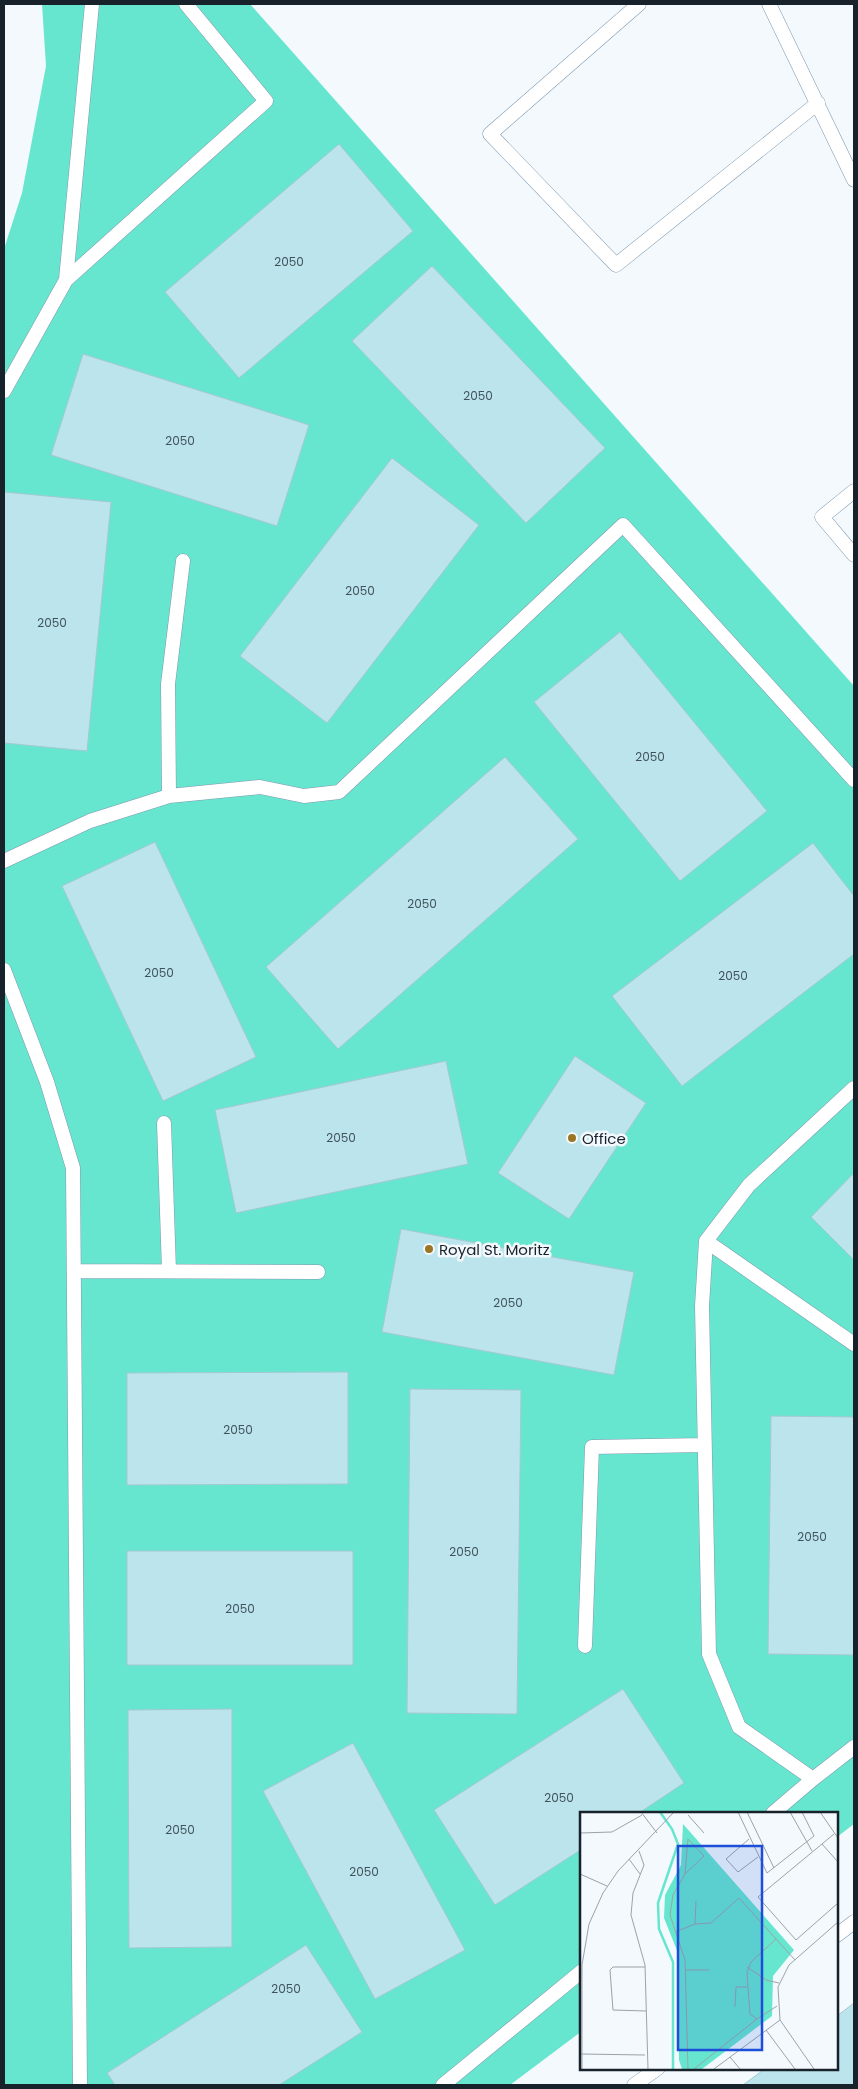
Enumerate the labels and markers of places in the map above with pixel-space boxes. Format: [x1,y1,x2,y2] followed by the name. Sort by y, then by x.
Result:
[582,1128,626,1149] place label: Office
[566,1132,578,1144] marker: Office
[439,1239,550,1260] place label: Royal St. Moritz
[423,1243,435,1255] marker: Royal St. Moritz

